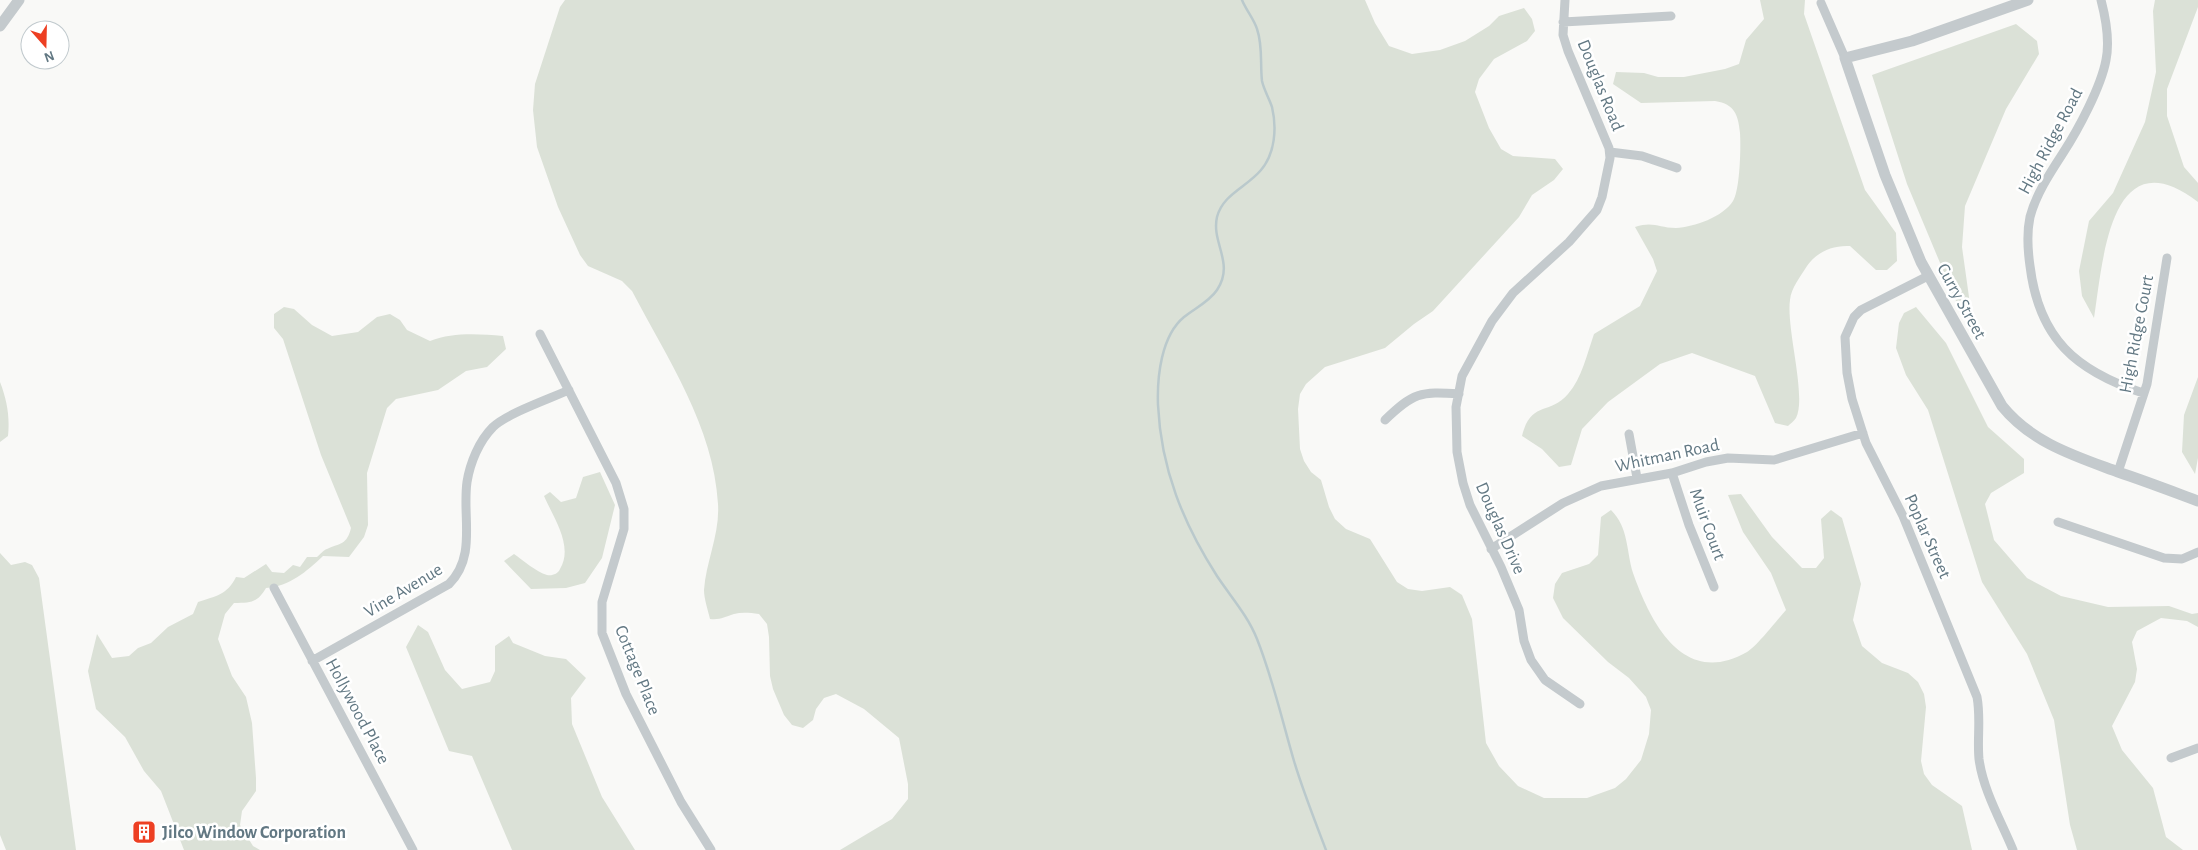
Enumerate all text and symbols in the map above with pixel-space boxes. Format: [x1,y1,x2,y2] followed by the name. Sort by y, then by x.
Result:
[20,20,70,70] north arrow
[1574,37,1627,134] street label: Douglas Road
[42,48,56,65] text: N
[2015,85,2086,197] street label: High Ridge Road
[1933,261,1989,342] street label: Curry Street
[2117,273,2157,395] street label: High Ridge Court
[1614,436,1721,476] street label: Whitman Road
[1472,480,1528,577] street label: Douglas Drive
[1686,486,1728,563] street label: Muir Court
[1900,491,1954,582] street label: Poplar Street
[361,561,446,621] street label: Vine Avenue
[611,623,663,718] street label: Cottage Place
[322,656,392,767] street label: Hollywood Place
[131,819,157,845] building icon: Jilco Window Corporation
[162,824,346,842] place label: Jilco Window Corporation

